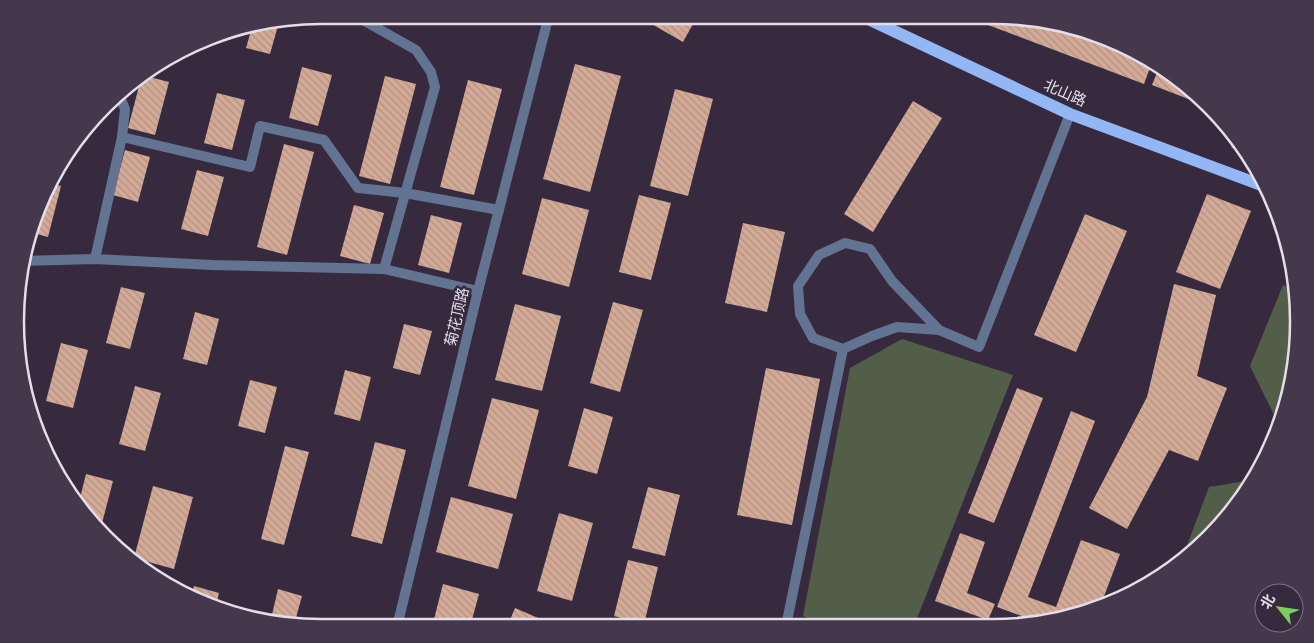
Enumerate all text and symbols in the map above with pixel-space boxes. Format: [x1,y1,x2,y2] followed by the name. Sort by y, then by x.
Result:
[1041,75,1090,110] street label: 北山路
[441,286,473,348] street label: 菊花顶路
[1254,583,1304,633] north arrow
[1256,591,1279,612] text: 北

